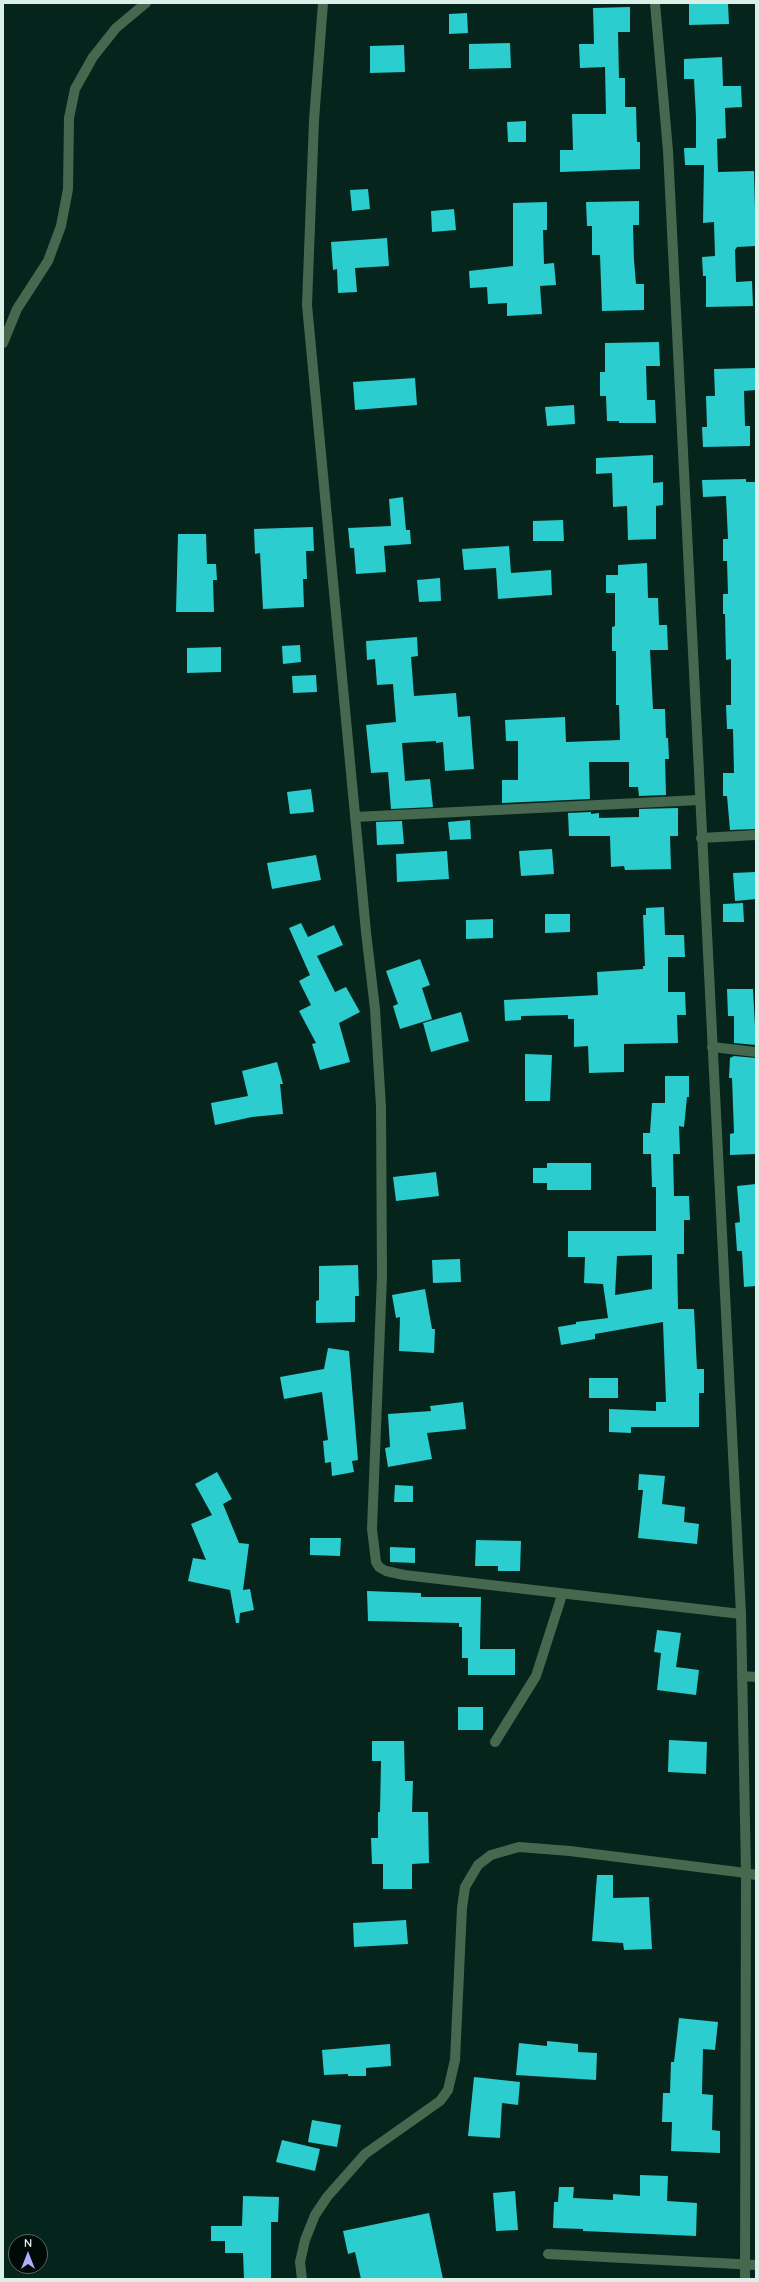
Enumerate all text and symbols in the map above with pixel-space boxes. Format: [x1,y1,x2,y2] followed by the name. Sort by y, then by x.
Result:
[8,2234,48,2274] north arrow
[24,2236,32,2250] text: N

